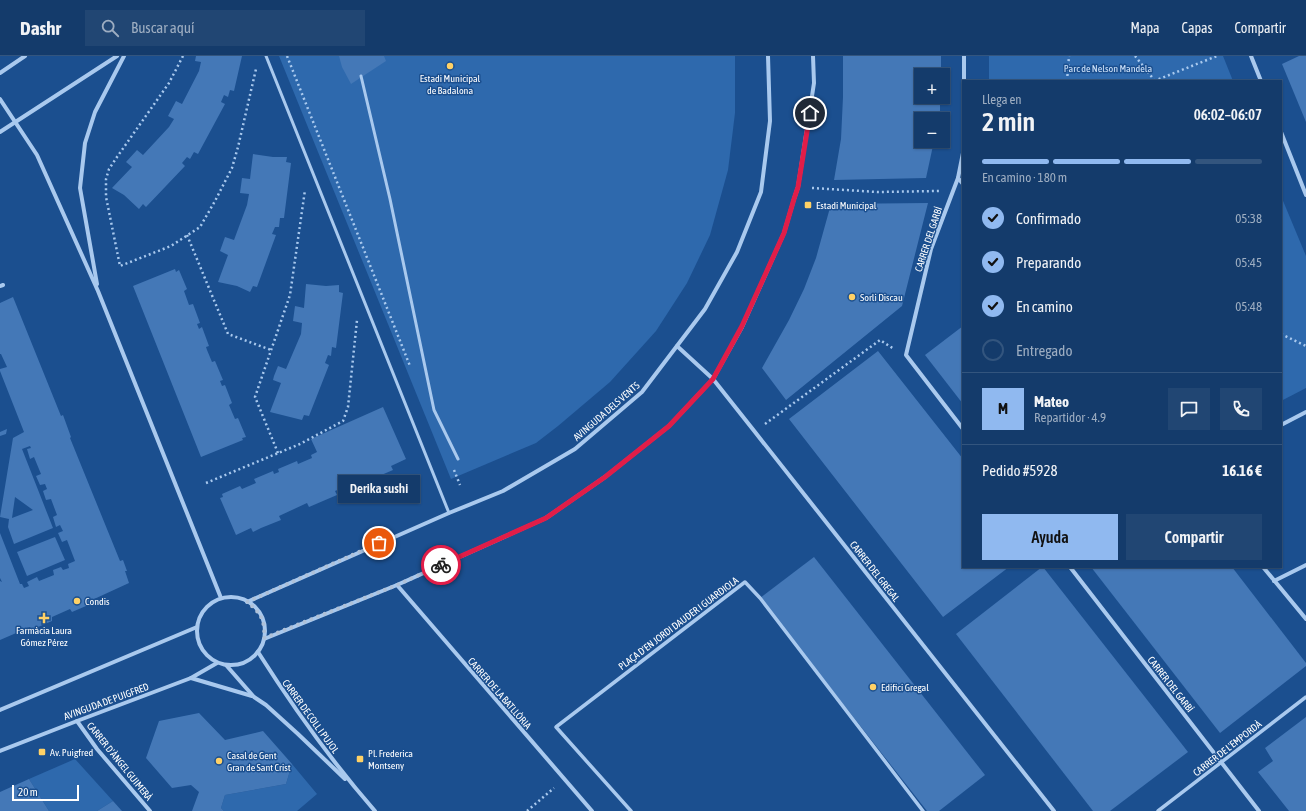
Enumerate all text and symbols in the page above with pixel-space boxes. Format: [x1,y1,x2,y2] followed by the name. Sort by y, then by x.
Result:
[85,10,365,46] search box
[20,17,61,39] text: Dashr
[99,17,121,39] icon: search
[131,19,194,36] text: Buscar aquí
[1131,20,1160,36] text: Mapa
[1182,20,1213,36] text: Capas
[1235,20,1286,36] text: Compartir
[445,61,455,71] marker: Estadi Municipal de Badalona
[1064,63,1153,74] park label: Parc de Nelson Mandela
[914,68,950,148] map controls
[914,68,950,104] button: +
[420,73,481,96] place label: Estadi Municipal de Badalona
[982,92,1022,107] text: Llega en
[793,96,827,130] pin
[799,102,821,124] icon: home
[1194,106,1262,123] text: 06:02–06:07
[982,107,1035,137] text: 2 min
[914,112,950,148] button: −
[982,170,1067,185] text: En camino · 180 m
[803,200,813,210] marker: Estadi Municipal
[816,200,877,211] place label: Estadi Municipal
[913,205,944,273] street label: CARRER DEL GARBÍ
[982,207,1004,229] icon: check
[1016,210,1081,227] text: Confirmado
[1235,211,1262,226] text: 05:38
[982,251,1004,273] icon: check
[1016,254,1081,271] text: Preparando
[1235,255,1262,270] text: 05:45
[847,292,857,302] marker: Sorli Discau
[860,292,903,303] place label: Sorli Discau
[982,295,1004,317] icon: check
[1016,298,1073,315] text: En camino
[1235,299,1262,314] text: 05:48
[1016,342,1073,359] text: Entregado
[571,380,642,443] street label: AVINGUDA DELS VENTS
[1168,388,1210,430] button: chat
[1220,388,1262,430] button: phone
[1034,393,1069,410] text: Mateo
[998,400,1008,417] text: M
[1034,410,1106,425] text: Repartidor · 4.9
[982,462,1058,479] text: Pedido #5928
[1222,462,1262,479] text: 16.16 €
[338,475,420,503] callout: Derika sushi
[350,481,408,496] text: Derika sushi
[982,514,1118,560] button: Ayuda
[1126,514,1262,560] button: Compartir
[362,526,396,560] pin
[368,532,390,554] icon: bag
[848,539,902,604] street label: CARRER DEL GREGAL
[421,545,461,585] courier
[430,554,452,576] icon: bike
[616,575,740,672] street label: PLAÇA D'EN JORDI DAUDER I GUARDIOLA
[72,596,82,606] marker: Condis
[85,596,110,607] place label: Condis
[39,613,49,623] marker: Farmàcia Laura Gómez Pérez
[16,625,72,648] place label: Farmàcia Laura Gómez Pérez
[1145,654,1196,715] street label: CARRER DEL GARBÍ
[466,655,534,731] street label: CARRER DE LA BATLLÒRIA
[280,677,341,755] street label: CARRER DE COLL I PUJOL
[62,681,151,722] street label: AVINGUDA DE PUIGFRED
[868,682,878,692] marker: Edifici Gregal
[881,682,929,693] place label: Edifici Gregal
[1191,718,1264,778] street label: CARRER DE L'EMPORDÀ
[85,720,155,803] street label: CARRER D'ÀNGEL GUIMERÀ
[37,747,47,757] marker: Av. Puigfred
[50,747,93,758] place label: Av. Puigfred
[368,748,413,771] place label: Pl. Frederica Montseny
[227,750,291,773] place label: Casal de Gent Gran de Sant Crist
[355,754,365,764] marker: Pl. Frederica Montseny
[214,756,224,766] marker: Casal de Gent Gran de Sant Crist
[12,783,79,802] scale bar
[18,786,38,798] text: 20 m

